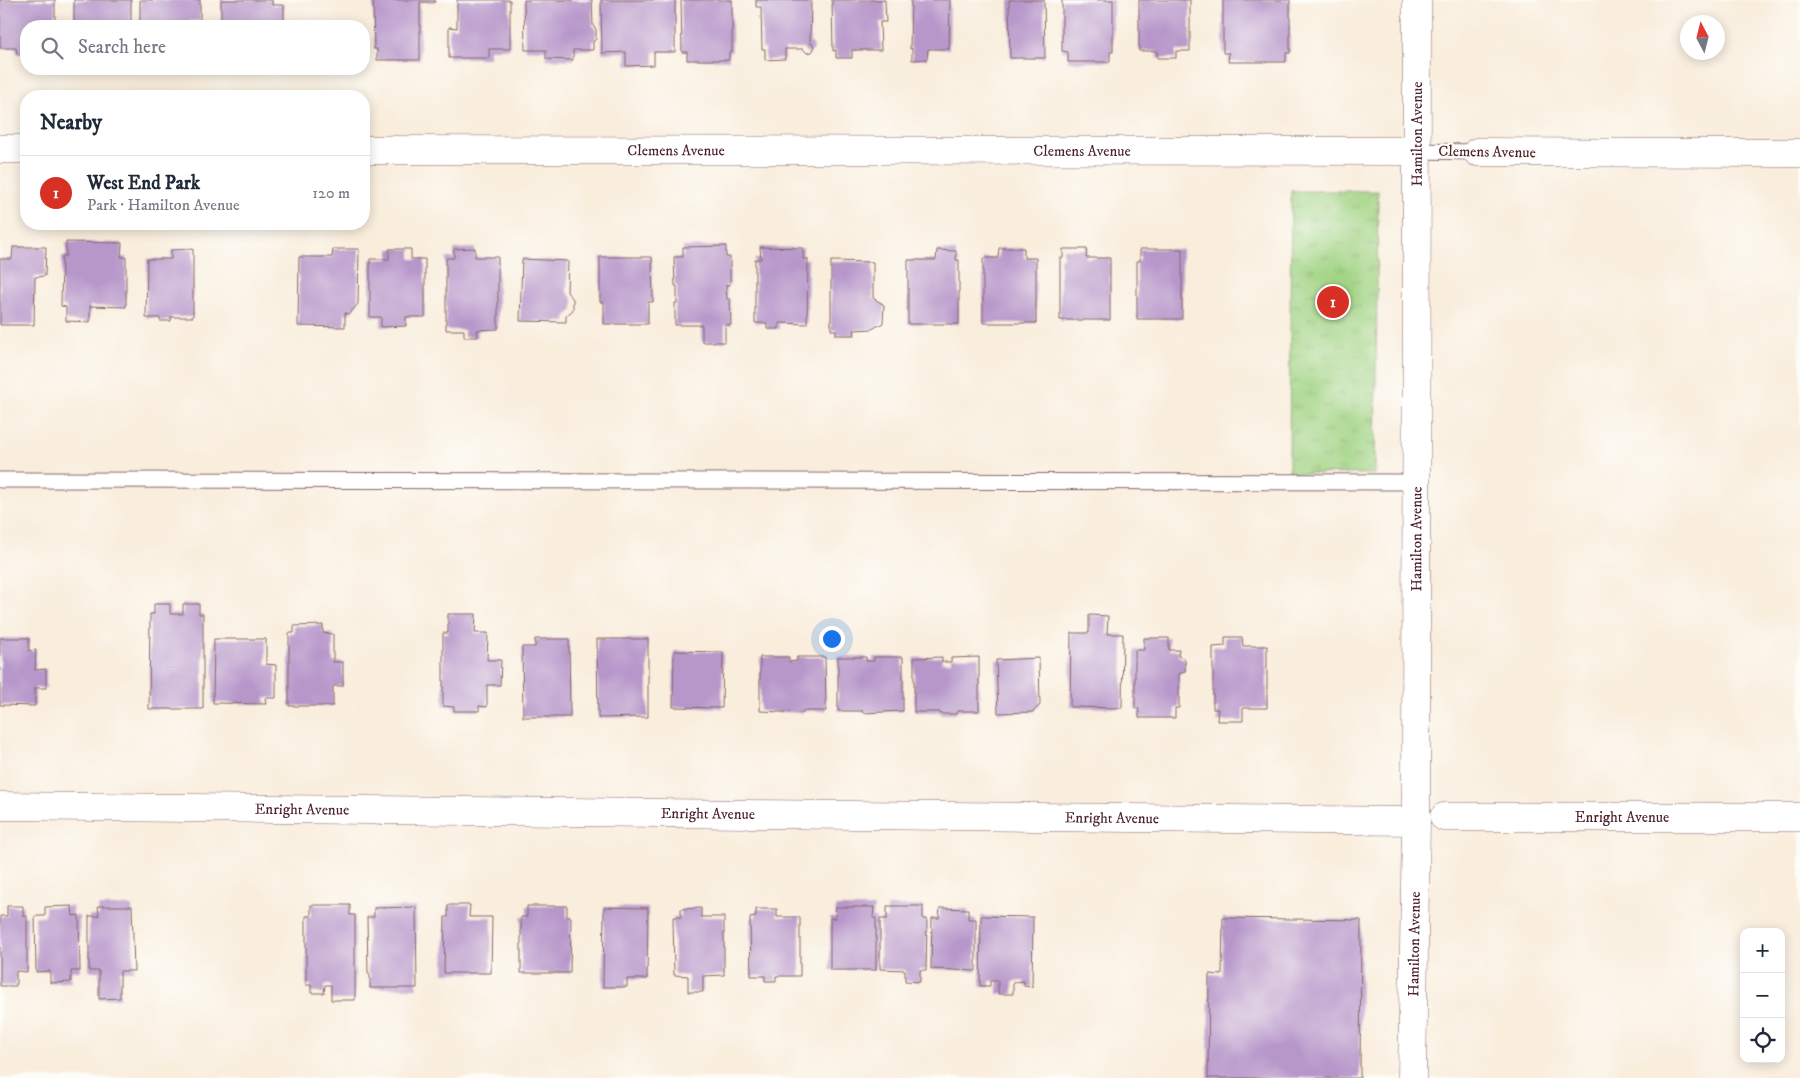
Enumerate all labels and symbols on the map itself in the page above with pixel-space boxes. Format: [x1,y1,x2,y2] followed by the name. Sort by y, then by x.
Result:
[1680,15,1725,60] north arrow
[1407,81,1426,187] street label: Hamilton Avenue
[627,141,725,160] street label: Clemens Avenue
[1033,141,1131,160] street label: Clemens Avenue
[1438,142,1536,162] street label: Clemens Avenue
[1317,283,1349,321] pin: 1
[1407,486,1426,592] street label: Hamilton Avenue
[819,626,845,652] your location
[255,799,349,819] street label: Enright Avenue
[661,804,755,823] street label: Enright Avenue
[1065,808,1159,828] street label: Enright Avenue
[1575,808,1669,827] street label: Enright Avenue
[1404,891,1424,997] street label: Hamilton Avenue

